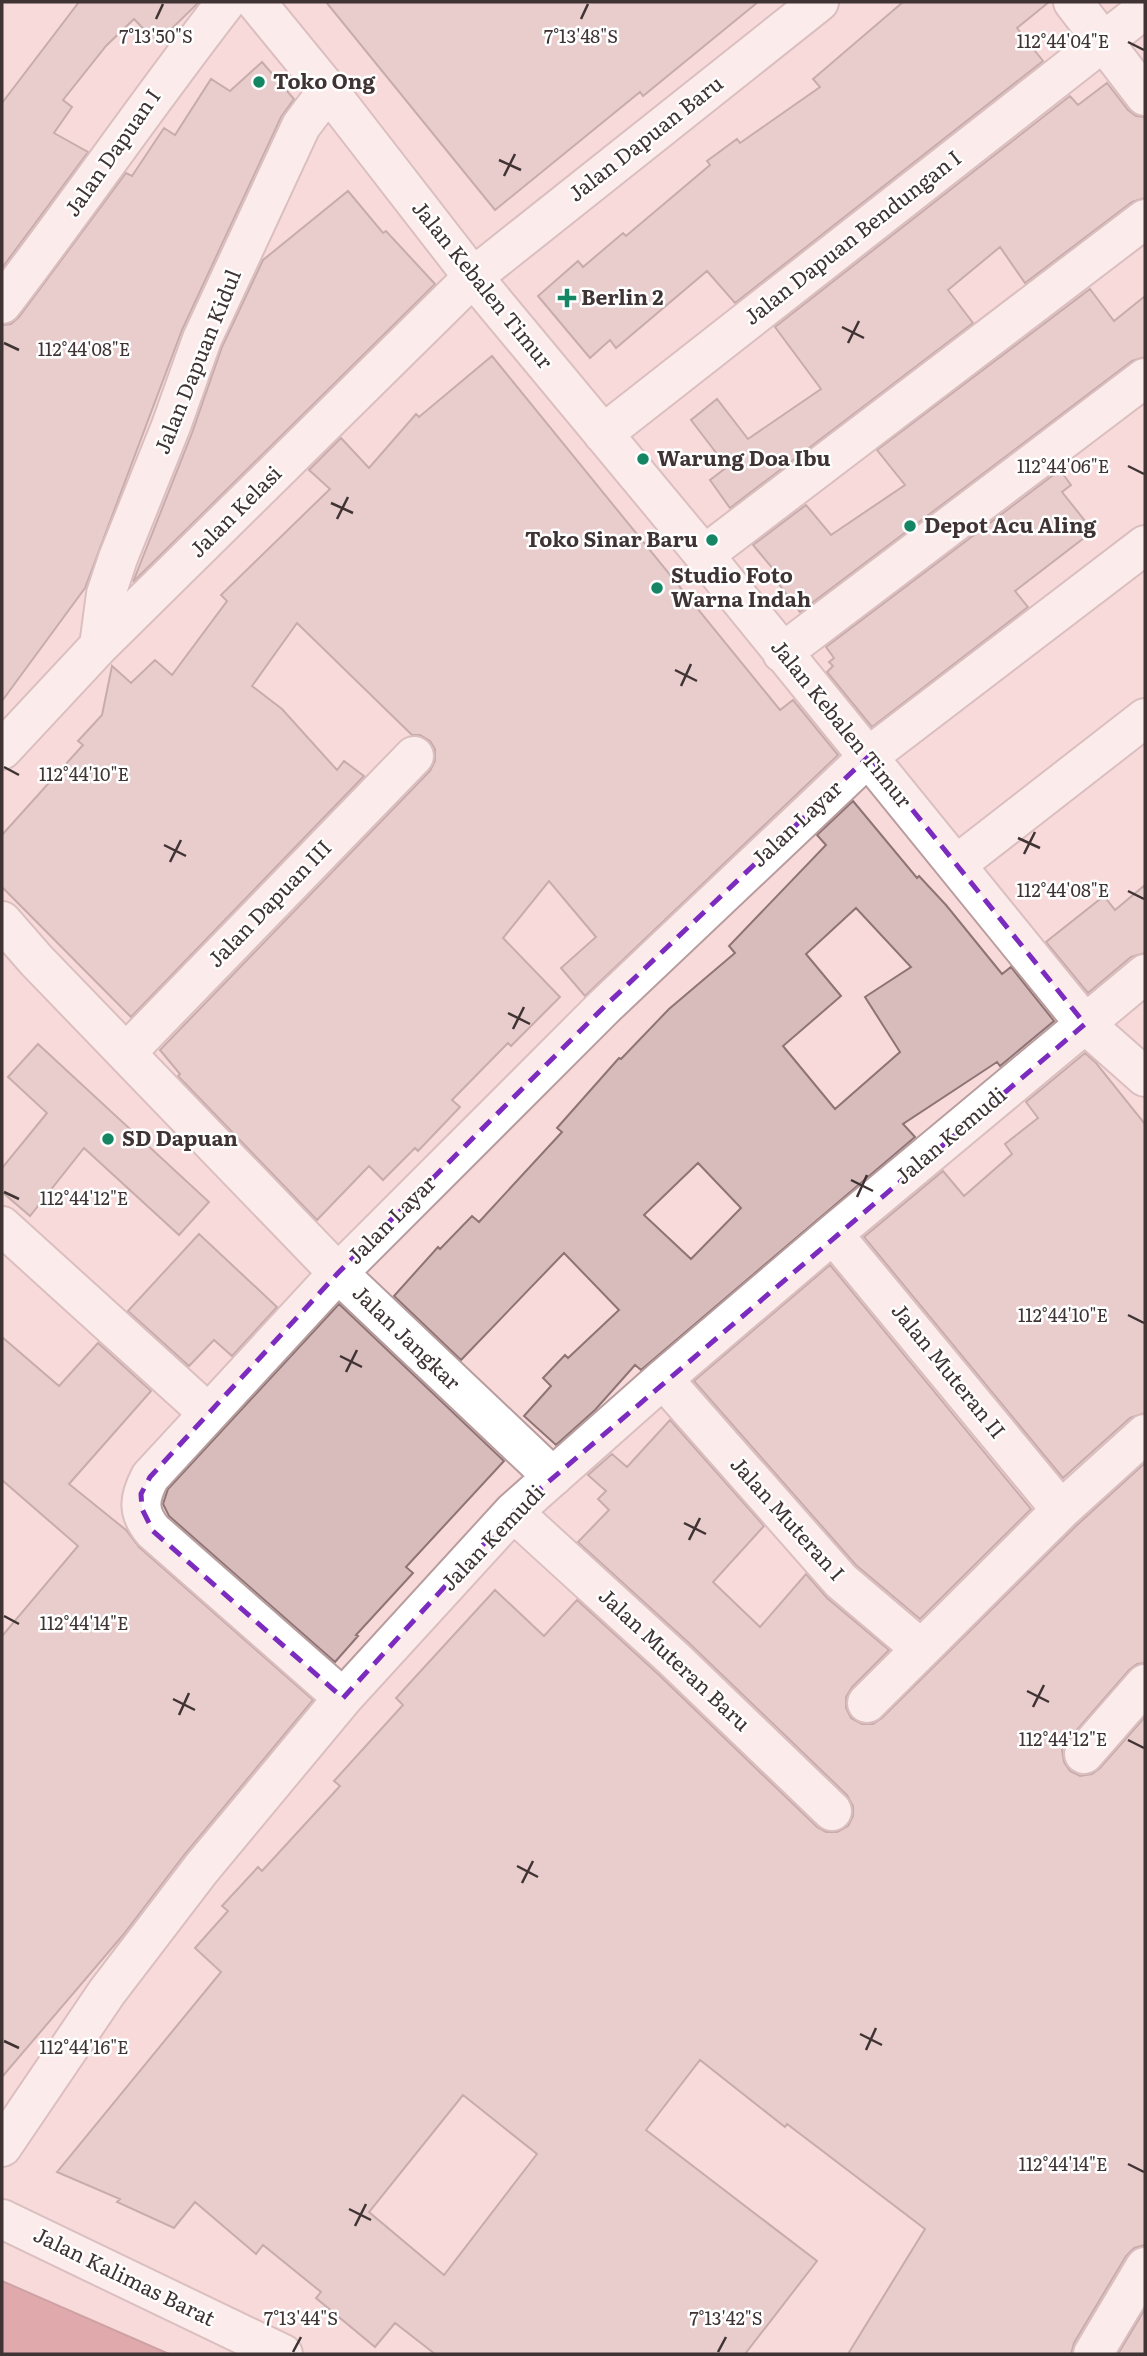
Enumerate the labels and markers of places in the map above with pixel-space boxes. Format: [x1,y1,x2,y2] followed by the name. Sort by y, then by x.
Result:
[273,64,375,95] place label: Toko Ong
[251,74,267,90] marker: Toko Ong
[581,280,664,311] place label: Berlin 2
[559,290,575,306] marker: Berlin 2
[657,441,831,472] place label: Warung Doa Ibu
[635,451,651,467] marker: Warung Doa Ibu
[924,508,1096,539] place label: Depot Acu Aling
[902,518,918,534] marker: Depot Acu Aling
[525,522,698,553] place label: Toko Sinar Baru
[704,532,720,548] marker: Toko Sinar Baru
[671,558,811,613] place label: Studio Foto Warna Indah
[649,580,665,596] marker: Studio Foto Warna Indah
[122,1121,238,1152] place label: SD Dapuan
[100,1131,116,1147] marker: SD Dapuan

